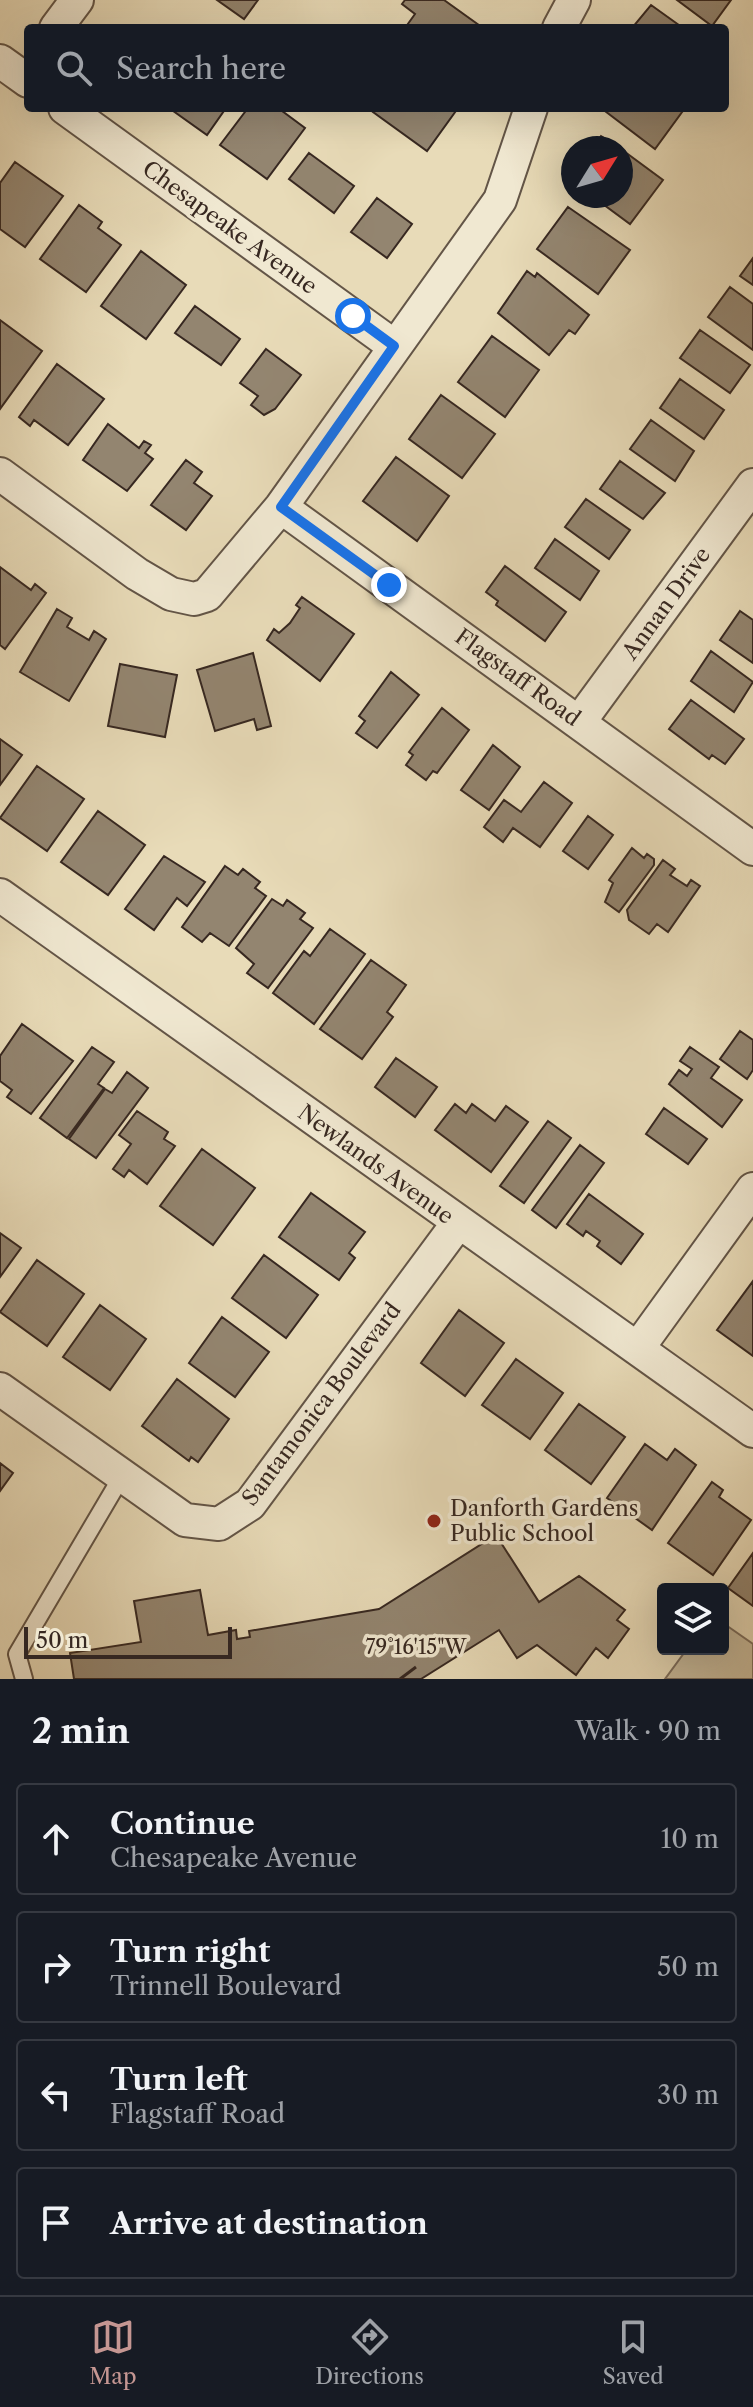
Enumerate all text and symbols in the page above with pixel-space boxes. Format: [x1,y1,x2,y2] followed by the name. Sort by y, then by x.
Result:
[24,24,729,112] search box
[52,46,96,90] icon: search
[116,50,286,87] text: Search here
[561,136,633,208] north arrow
[137,155,322,300] street label: Chesapeake Avenue
[335,298,371,334] route start
[616,542,716,666] street label: Annan Drive
[371,567,407,603] route end
[450,623,586,732] street label: Flagstaff Road
[293,1099,459,1230] street label: Newlands Avenue
[236,1297,407,1511] street label: Santamonica Boulevard
[450,1495,638,1547] place label: Danforth Gardens Public School
[425,1512,443,1530] marker: Danforth Gardens Public School
[657,1583,729,1655] map controls
[657,1583,729,1655] button: layers
[24,1623,232,1659] scale bar
[36,1627,88,1654] text: 50 m
[366,1635,468,1659] text: 79°16'15"W
[32,1710,130,1752] text: 2 min
[575,1715,721,1747] text: Walk · 90 m
[110,1805,255,1842] text: Continue
[34,1817,78,1861] icon: ahead
[660,1823,719,1855] text: 10 m
[110,1842,357,1874] text: Chesapeake Avenue
[110,1933,270,1970] text: Turn right
[34,1945,78,1989] icon: right
[657,1951,719,1983] text: 50 m
[110,1970,342,2002] text: Trinnell Boulevard
[110,2061,247,2098] text: Turn left
[34,2073,78,2117] icon: left
[657,2079,719,2111] text: 30 m
[110,2098,285,2130] text: Flagstaff Road
[34,2201,78,2245] icon: arrive
[110,2205,428,2242] text: Arrive at destination
[89,2315,137,2390] tab: Map
[315,2315,424,2390] tab: Directions
[603,2315,664,2390] tab: Saved

